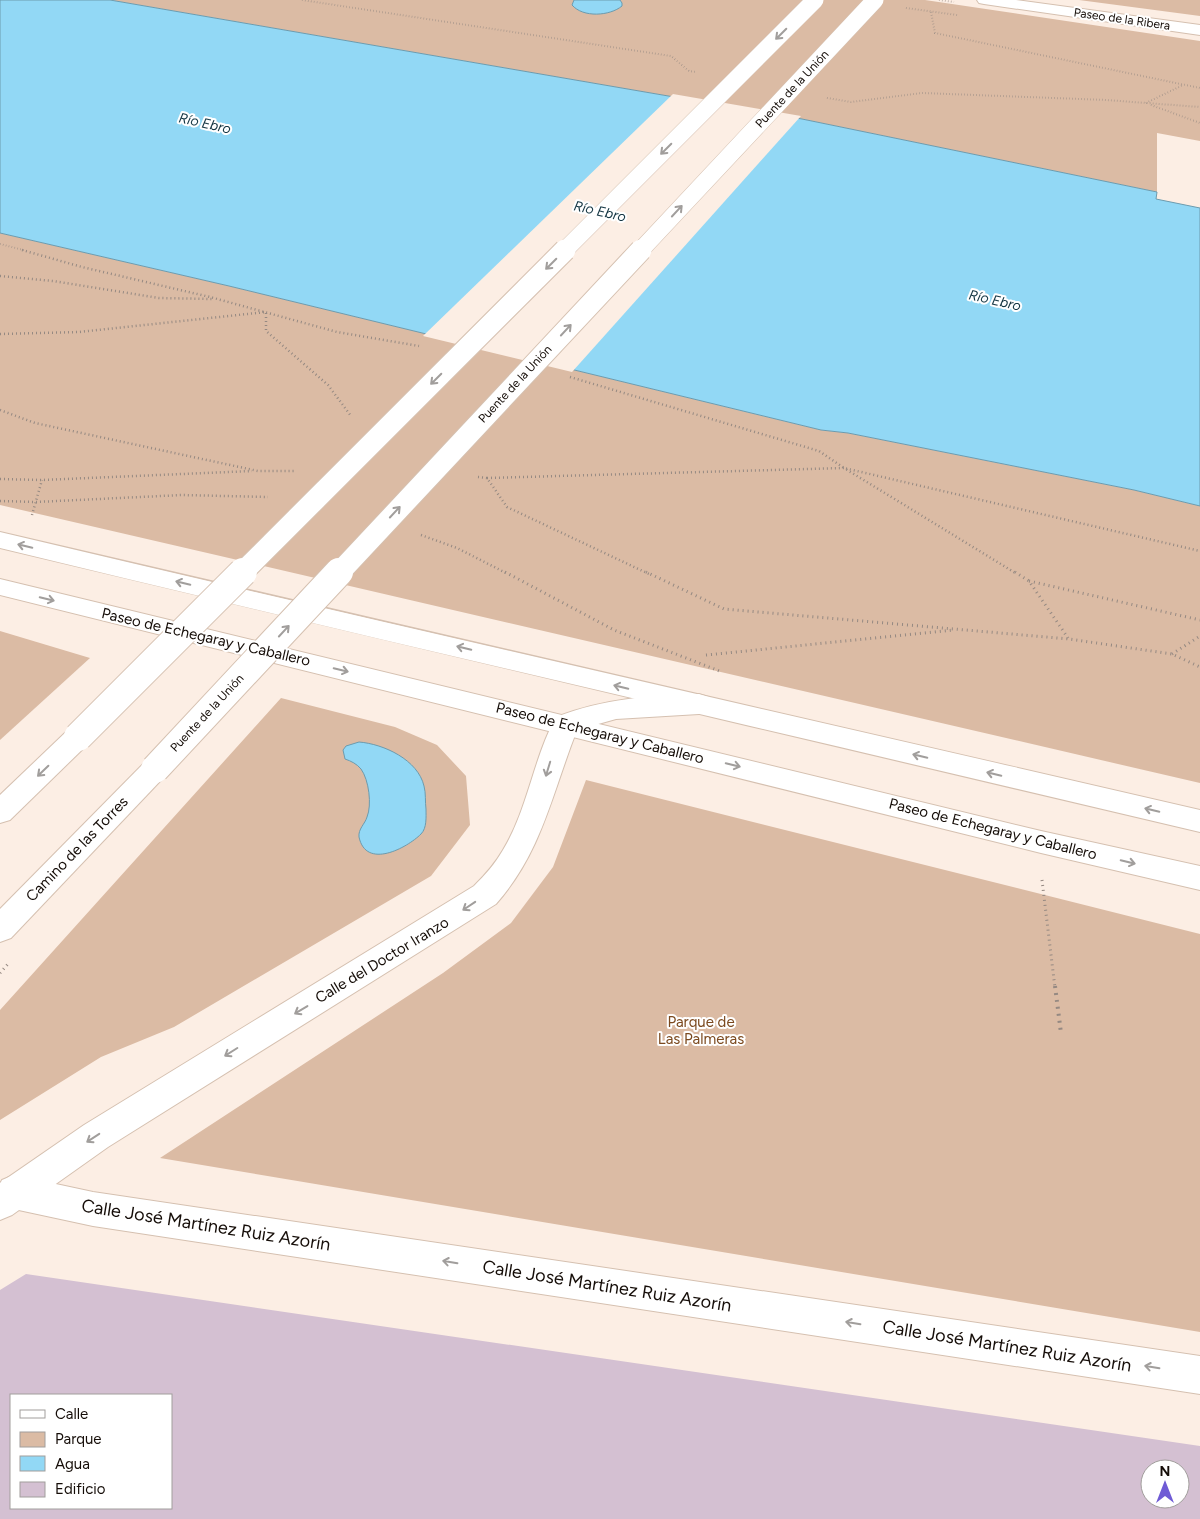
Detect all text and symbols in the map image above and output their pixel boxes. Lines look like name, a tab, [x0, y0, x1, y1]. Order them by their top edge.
street label: Paseo de la Ribera	[1073, 5, 1171, 33]
one-way arrow	[775, 28, 787, 40]
street label: Puente de la Unión	[753, 47, 832, 131]
water label: Río Ebro	[177, 109, 233, 138]
one-way arrow	[660, 143, 672, 156]
water label: Río Ebro	[572, 197, 628, 226]
one-way arrow	[671, 205, 683, 218]
one-way arrow	[545, 258, 557, 270]
water label: Río Ebro	[967, 286, 1023, 315]
one-way arrow	[560, 324, 572, 336]
street label: Puente de la Unión	[476, 342, 555, 426]
one-way arrow	[430, 373, 442, 385]
one-way arrow	[389, 506, 401, 519]
one-way arrow	[17, 541, 33, 550]
one-way arrow	[176, 578, 192, 587]
one-way arrow	[39, 595, 55, 604]
street label: Paseo de Echegaray y Caballero	[100, 604, 312, 670]
one-way arrow	[278, 625, 290, 637]
one-way arrow	[456, 642, 472, 652]
one-way arrow	[333, 666, 349, 675]
street label: Puente de la Unión	[168, 671, 247, 755]
one-way arrow	[614, 682, 630, 691]
street label: Paseo de Echegaray y Caballero	[494, 698, 706, 768]
one-way arrow	[913, 751, 929, 760]
one-way arrow	[542, 761, 552, 777]
one-way arrow	[724, 761, 740, 770]
one-way arrow	[37, 764, 49, 777]
one-way arrow	[987, 769, 1003, 778]
street label: Camino de las Torres	[22, 793, 132, 905]
street label: Paseo de Echegaray y Caballero	[887, 794, 1099, 864]
one-way arrow	[1145, 805, 1161, 814]
one-way arrow	[1120, 858, 1136, 867]
one-way arrow	[462, 901, 476, 911]
street label: Calle del Doctor Iranzo	[312, 913, 452, 1007]
one-way arrow	[294, 1005, 308, 1015]
park label: Parque de Las Palmeras	[658, 1013, 744, 1048]
one-way arrow	[225, 1047, 239, 1057]
one-way arrow	[87, 1133, 101, 1143]
street label: Calle José Martínez Ruiz Azorín	[80, 1194, 332, 1256]
street label: Calle José Martínez Ruiz Azorín	[481, 1255, 733, 1317]
one-way arrow	[442, 1257, 458, 1267]
street label: Calle José Martínez Ruiz Azorín	[881, 1315, 1133, 1377]
one-way arrow	[845, 1317, 861, 1327]
one-way arrow	[1144, 1362, 1160, 1372]
legend	[10, 1394, 172, 1509]
text: Calle	[55, 1405, 88, 1423]
text: Parque	[55, 1430, 102, 1448]
text: Agua	[55, 1455, 90, 1473]
north arrow	[1140, 1459, 1190, 1509]
text: N	[1160, 1463, 1170, 1480]
text: Edificio	[55, 1480, 106, 1498]

